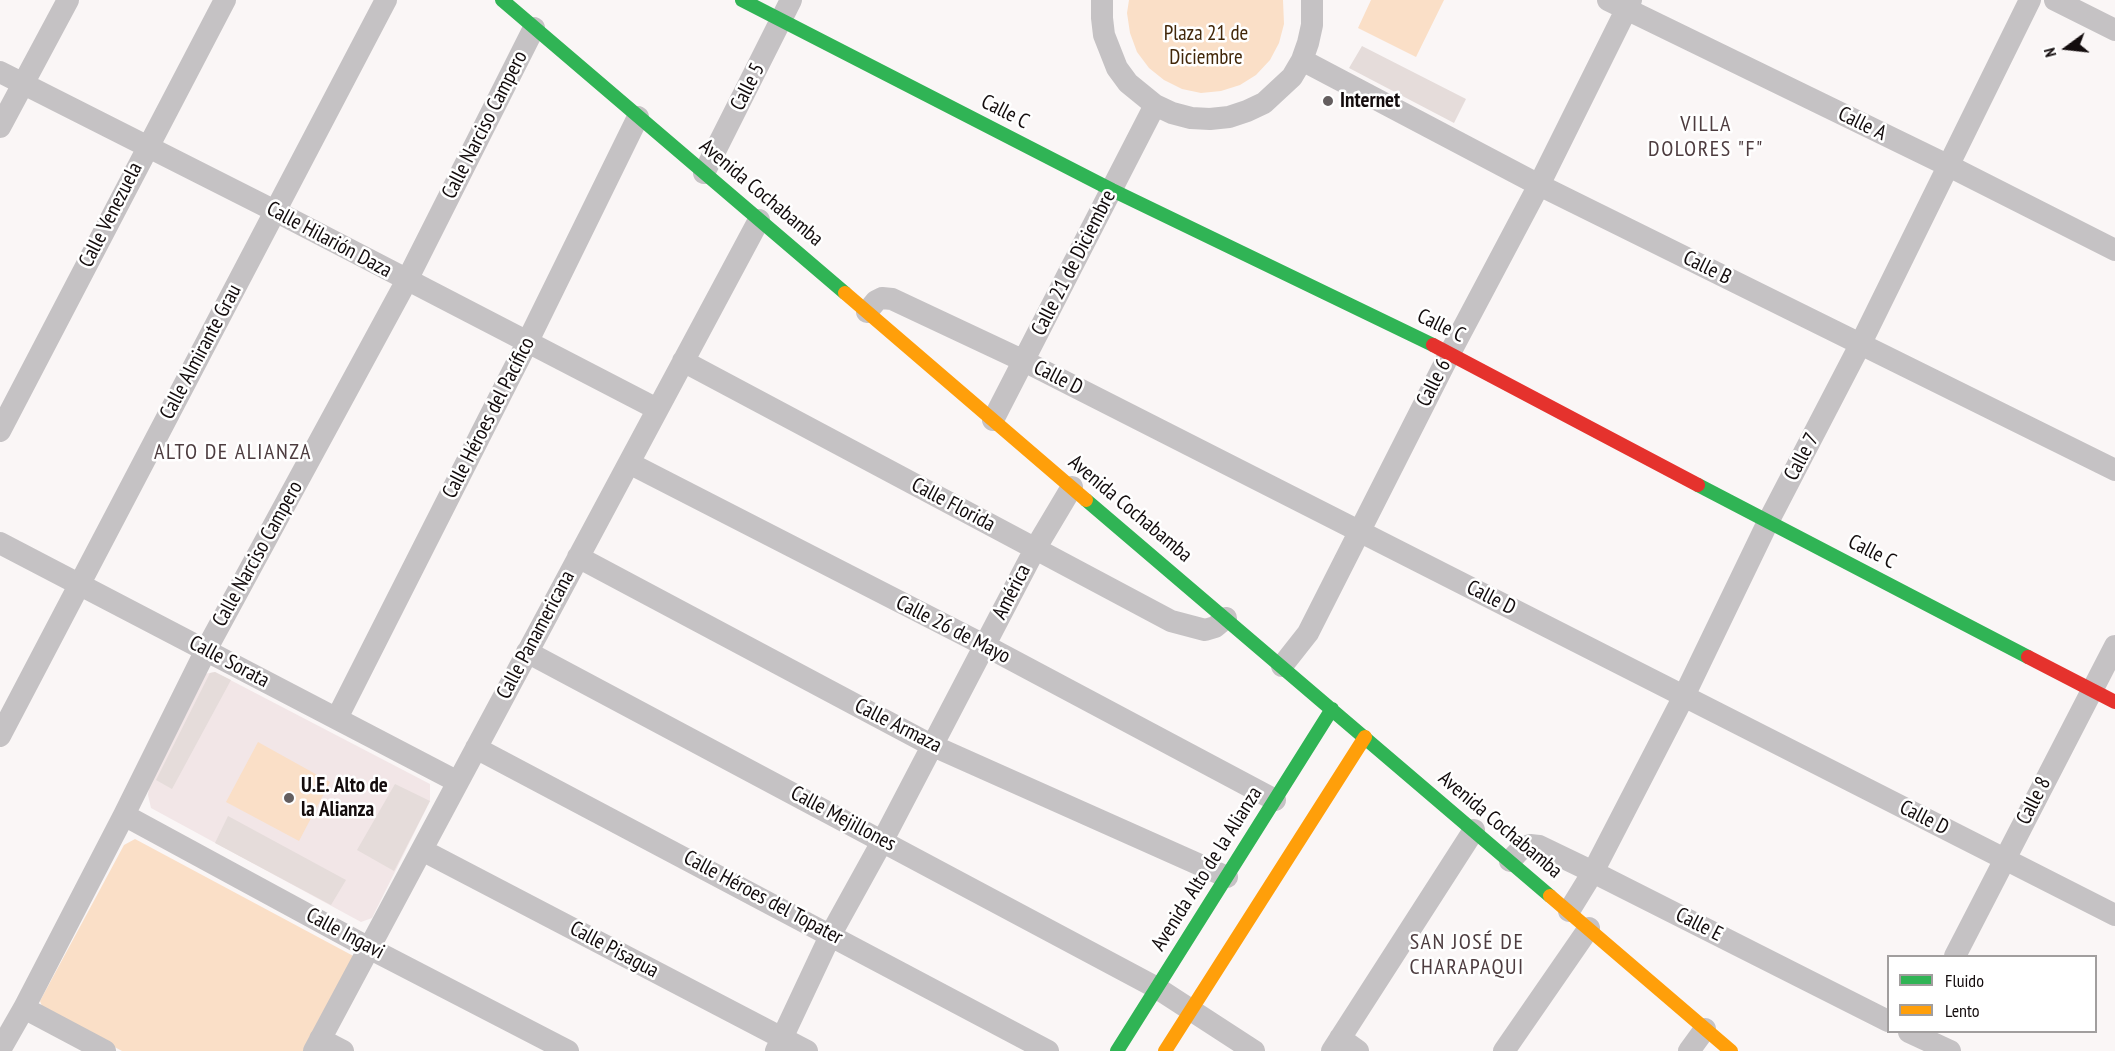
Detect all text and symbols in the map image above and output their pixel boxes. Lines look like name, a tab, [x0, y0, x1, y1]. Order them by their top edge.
north arrow	[2037, 18, 2097, 78]
park label: Plaza 21 de Diciembre	[1164, 21, 1248, 71]
text: N	[2039, 46, 2060, 59]
street label: Calle Narciso Campero	[437, 47, 533, 203]
street label: Calle 5	[725, 59, 771, 115]
place label: Internet	[1340, 88, 1400, 114]
street label: Calle C	[977, 89, 1033, 135]
marker: Internet	[1321, 94, 1335, 108]
street label: Calle A	[1834, 102, 1890, 146]
district label: VILLA DOLORES "F"	[1648, 112, 1764, 164]
street label: Avenida Cochabamba	[694, 134, 828, 252]
street label: Calle Venezuela	[74, 158, 148, 272]
street label: Calle 21 de Diciembre	[1027, 186, 1121, 340]
street label: Calle Hilarión Daza	[262, 196, 396, 284]
street label: Calle B	[1679, 246, 1735, 290]
street label: Calle Almirante Grau	[155, 280, 247, 424]
street label: Calle C	[1413, 304, 1469, 348]
street label: Calle Héroes del Pacífico	[437, 333, 541, 503]
street label: Calle D	[1029, 355, 1087, 401]
street label: Calle 6	[1411, 355, 1457, 411]
street label: Calle 7	[1779, 429, 1825, 485]
district label: ALTO DE ALIANZA	[154, 440, 312, 466]
street label: Avenida Cochabamba	[1063, 450, 1197, 568]
street label: Calle Florida	[907, 472, 999, 538]
street label: Calle Narciso Campero	[208, 477, 308, 631]
street label: Calle C	[1844, 529, 1900, 575]
street label: América	[988, 560, 1036, 624]
street label: Calle Panamericana	[492, 567, 580, 703]
street label: Calle D	[1462, 575, 1520, 621]
street label: Calle 26 de Mayo	[892, 590, 1014, 670]
street label: Calle Sorata	[185, 630, 273, 694]
street label: Calle Armaza	[850, 693, 946, 759]
street label: Avenida Cochabamba	[1433, 766, 1567, 884]
place label: U.E. Alto de la Alianza	[301, 773, 388, 823]
street label: Calle 8	[2011, 773, 2057, 829]
street label: Calle Mejillones	[786, 781, 900, 857]
street label: Avenida Alto de la Alianza	[1146, 782, 1268, 956]
marker: U.E. Alto de la Alianza	[282, 791, 296, 805]
street label: Calle D	[1895, 795, 1953, 841]
street label: Calle Héroes del Topater	[679, 845, 847, 951]
street label: Calle E	[1671, 902, 1727, 948]
street label: Calle Ingavi	[302, 903, 388, 965]
street label: Calle Pisagua	[565, 916, 663, 984]
district label: SAN JOSÉ DE CHARAPAQUI	[1409, 930, 1525, 981]
legend	[1887, 955, 2097, 1033]
text: Fluido	[1945, 969, 1984, 992]
text: Lento	[1945, 999, 1980, 1022]

